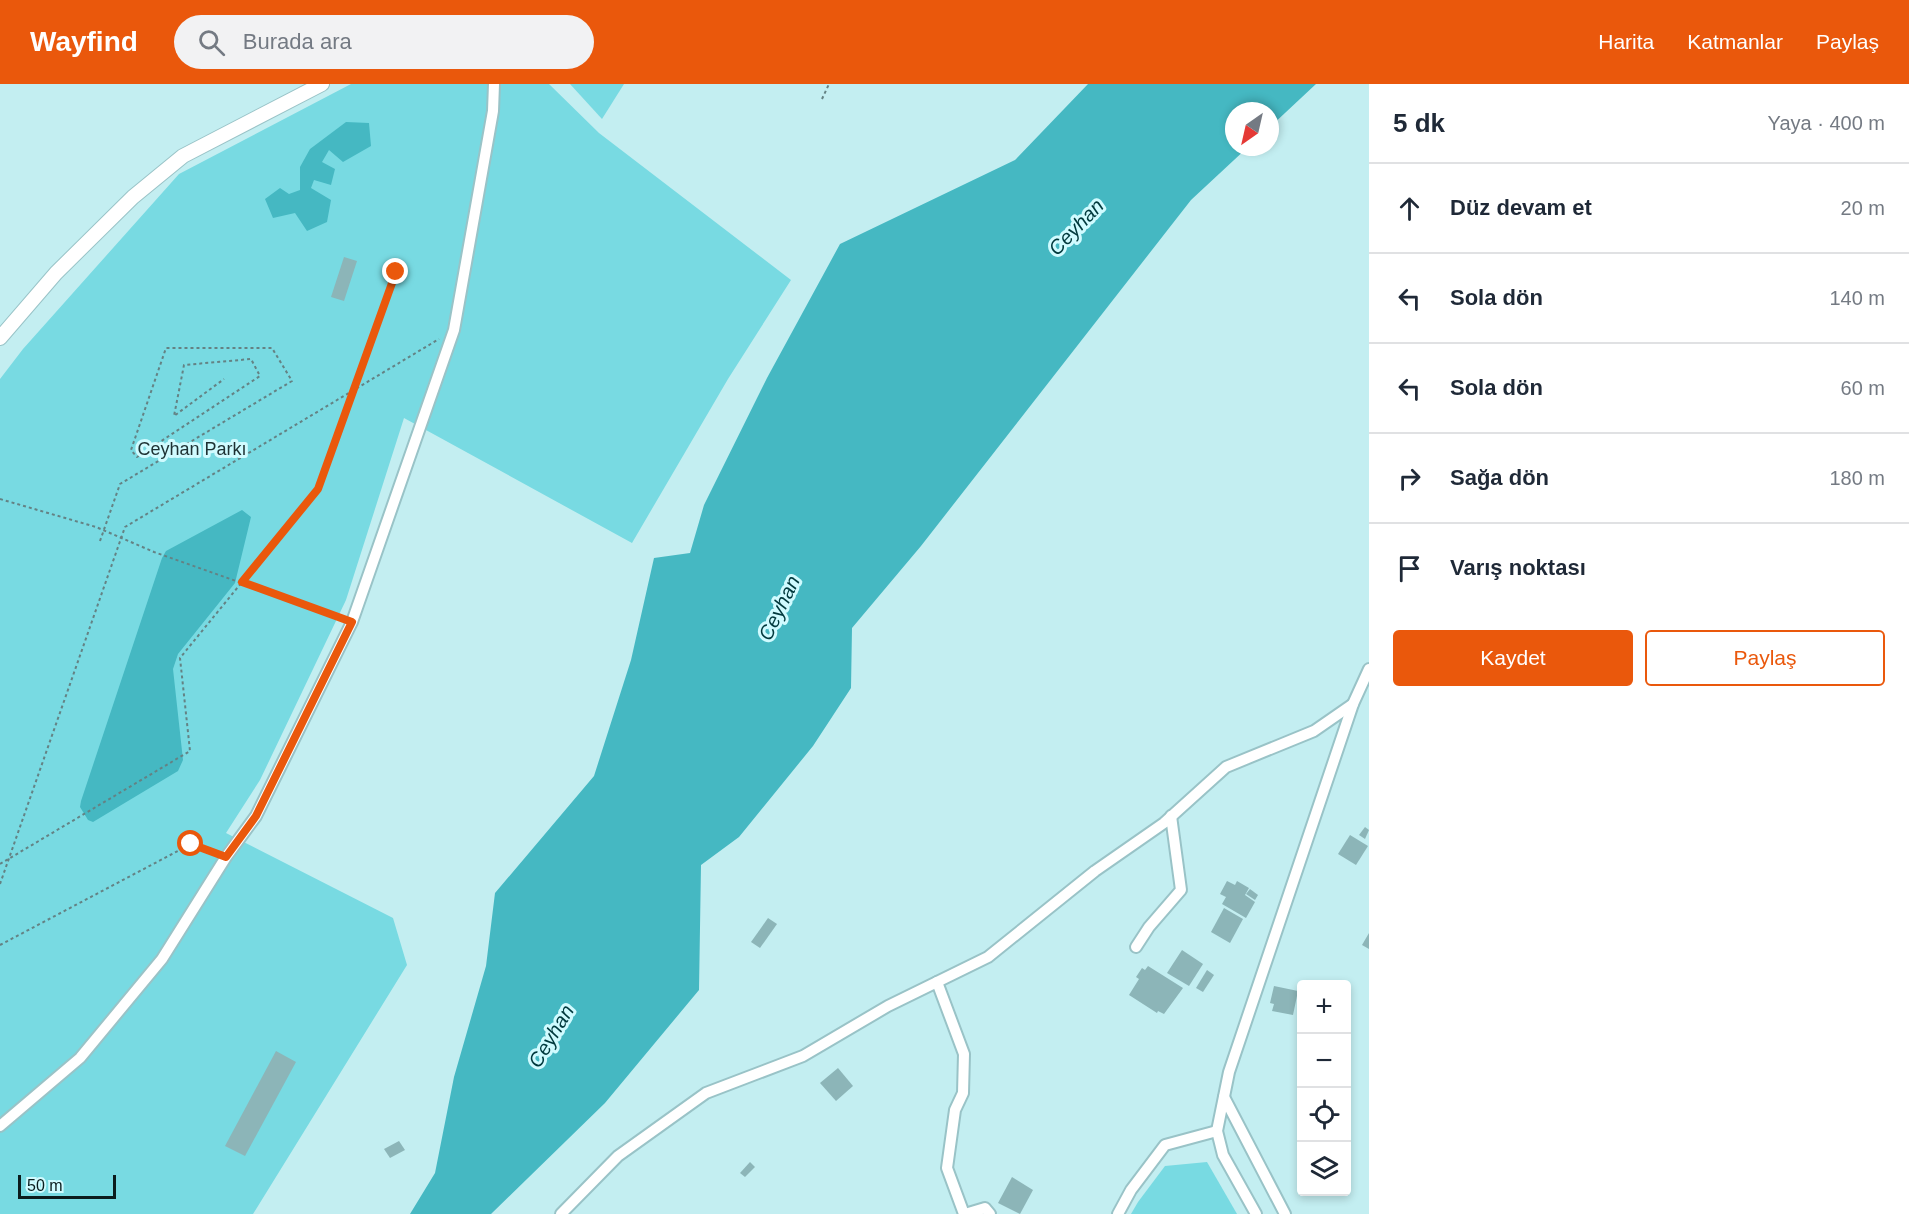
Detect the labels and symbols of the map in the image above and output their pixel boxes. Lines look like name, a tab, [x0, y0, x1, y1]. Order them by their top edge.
north arrow	[1225, 102, 1279, 156]
water label: Ceyhan	[1044, 195, 1108, 259]
route end	[382, 258, 408, 284]
park label: Ceyhan Parkı	[137, 439, 247, 459]
water label: Ceyhan	[754, 572, 804, 644]
route start	[177, 830, 203, 856]
water label: Ceyhan	[524, 1001, 578, 1071]
scale bar	[18, 1172, 116, 1200]

